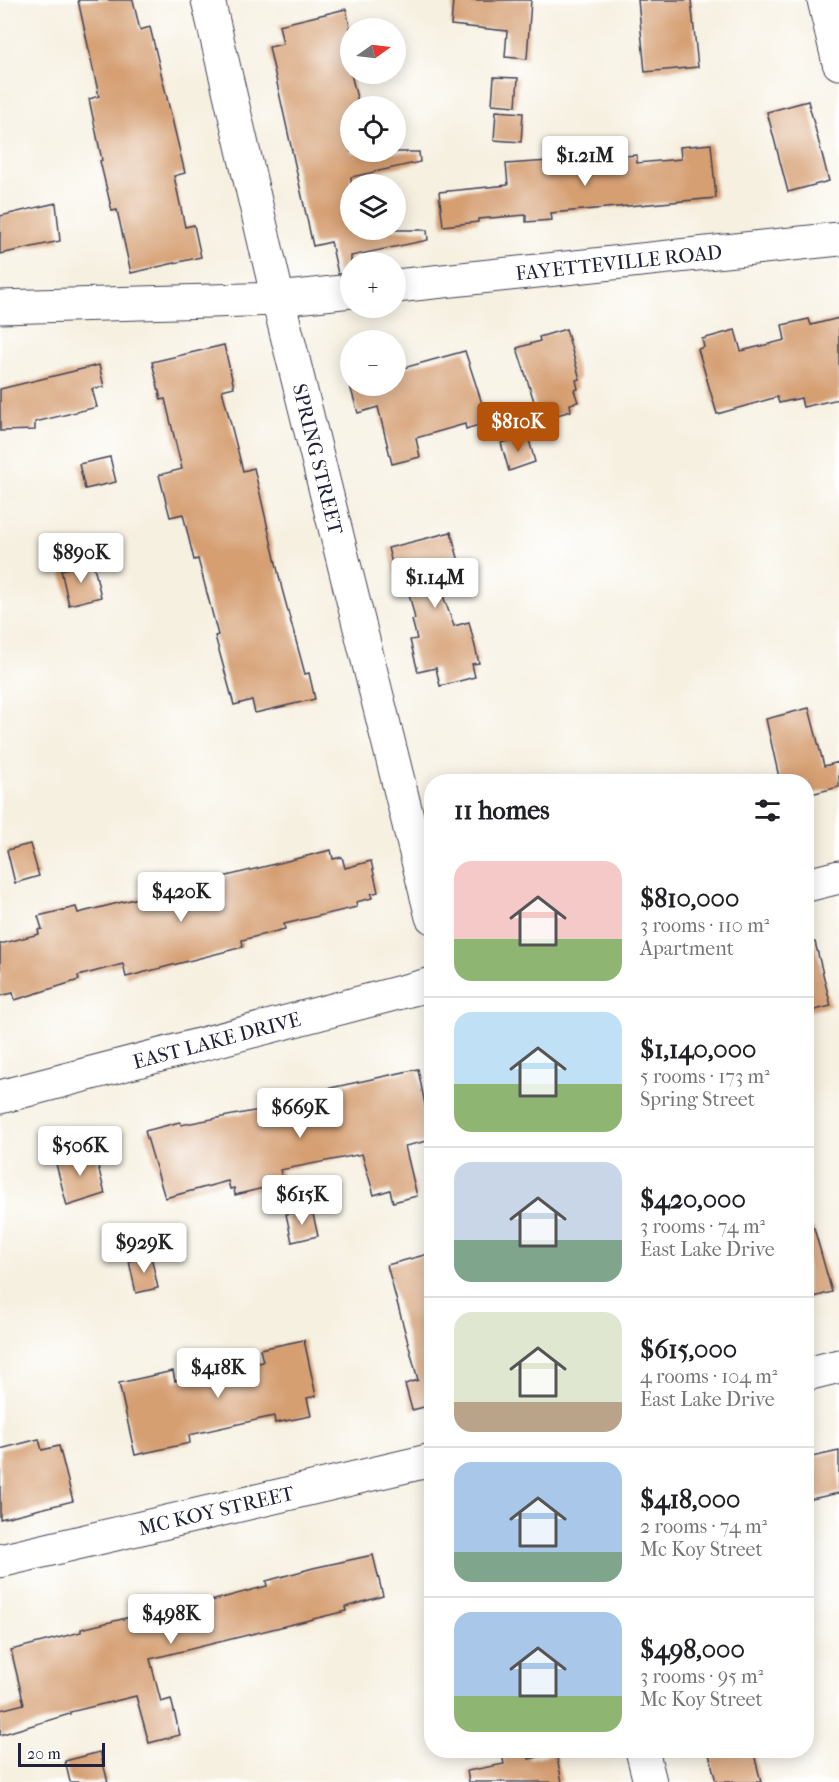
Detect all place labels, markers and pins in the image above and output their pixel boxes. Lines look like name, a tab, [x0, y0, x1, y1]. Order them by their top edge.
pin: $1.21M	[536, 136, 634, 187]
pin: $810K	[476, 402, 560, 453]
pin: $890K	[39, 533, 123, 584]
pin: $1.14M	[386, 558, 484, 609]
pin: $420K	[139, 872, 223, 923]
pin: $669K	[258, 1088, 342, 1139]
pin: $506K	[38, 1126, 122, 1177]
pin: $615K	[260, 1175, 344, 1226]
pin: $929K	[102, 1223, 186, 1274]
pin: $418K	[176, 1348, 260, 1399]
pin: $498K	[129, 1594, 213, 1645]

